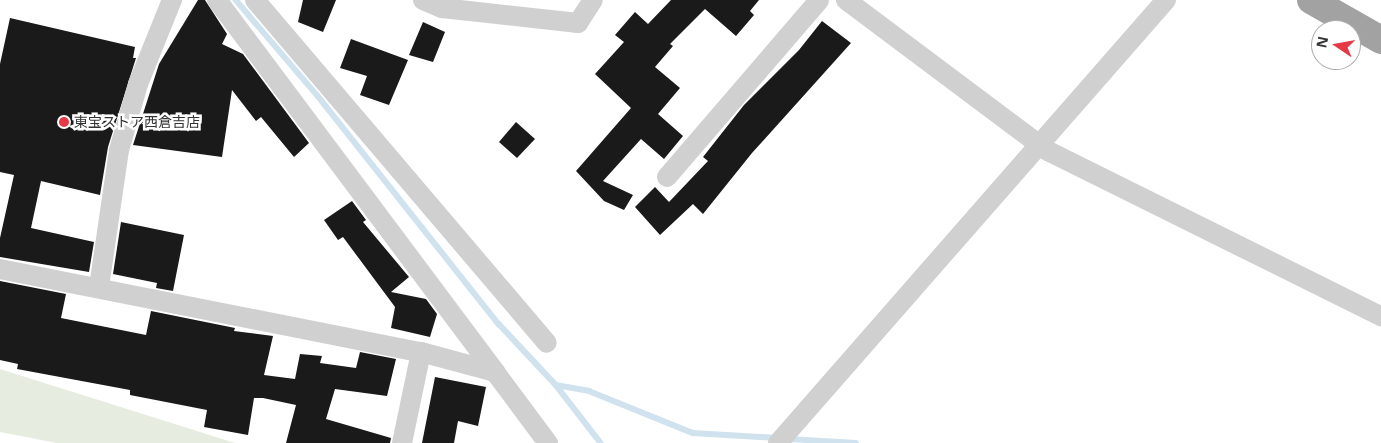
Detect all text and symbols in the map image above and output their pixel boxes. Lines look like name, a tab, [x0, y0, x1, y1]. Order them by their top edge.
north arrow	[1311, 20, 1361, 70]
text: N	[1311, 34, 1332, 50]
place label: 東宝ストア西倉吉店	[74, 114, 200, 130]
marker: 東宝ストア西倉吉店	[58, 116, 70, 128]

